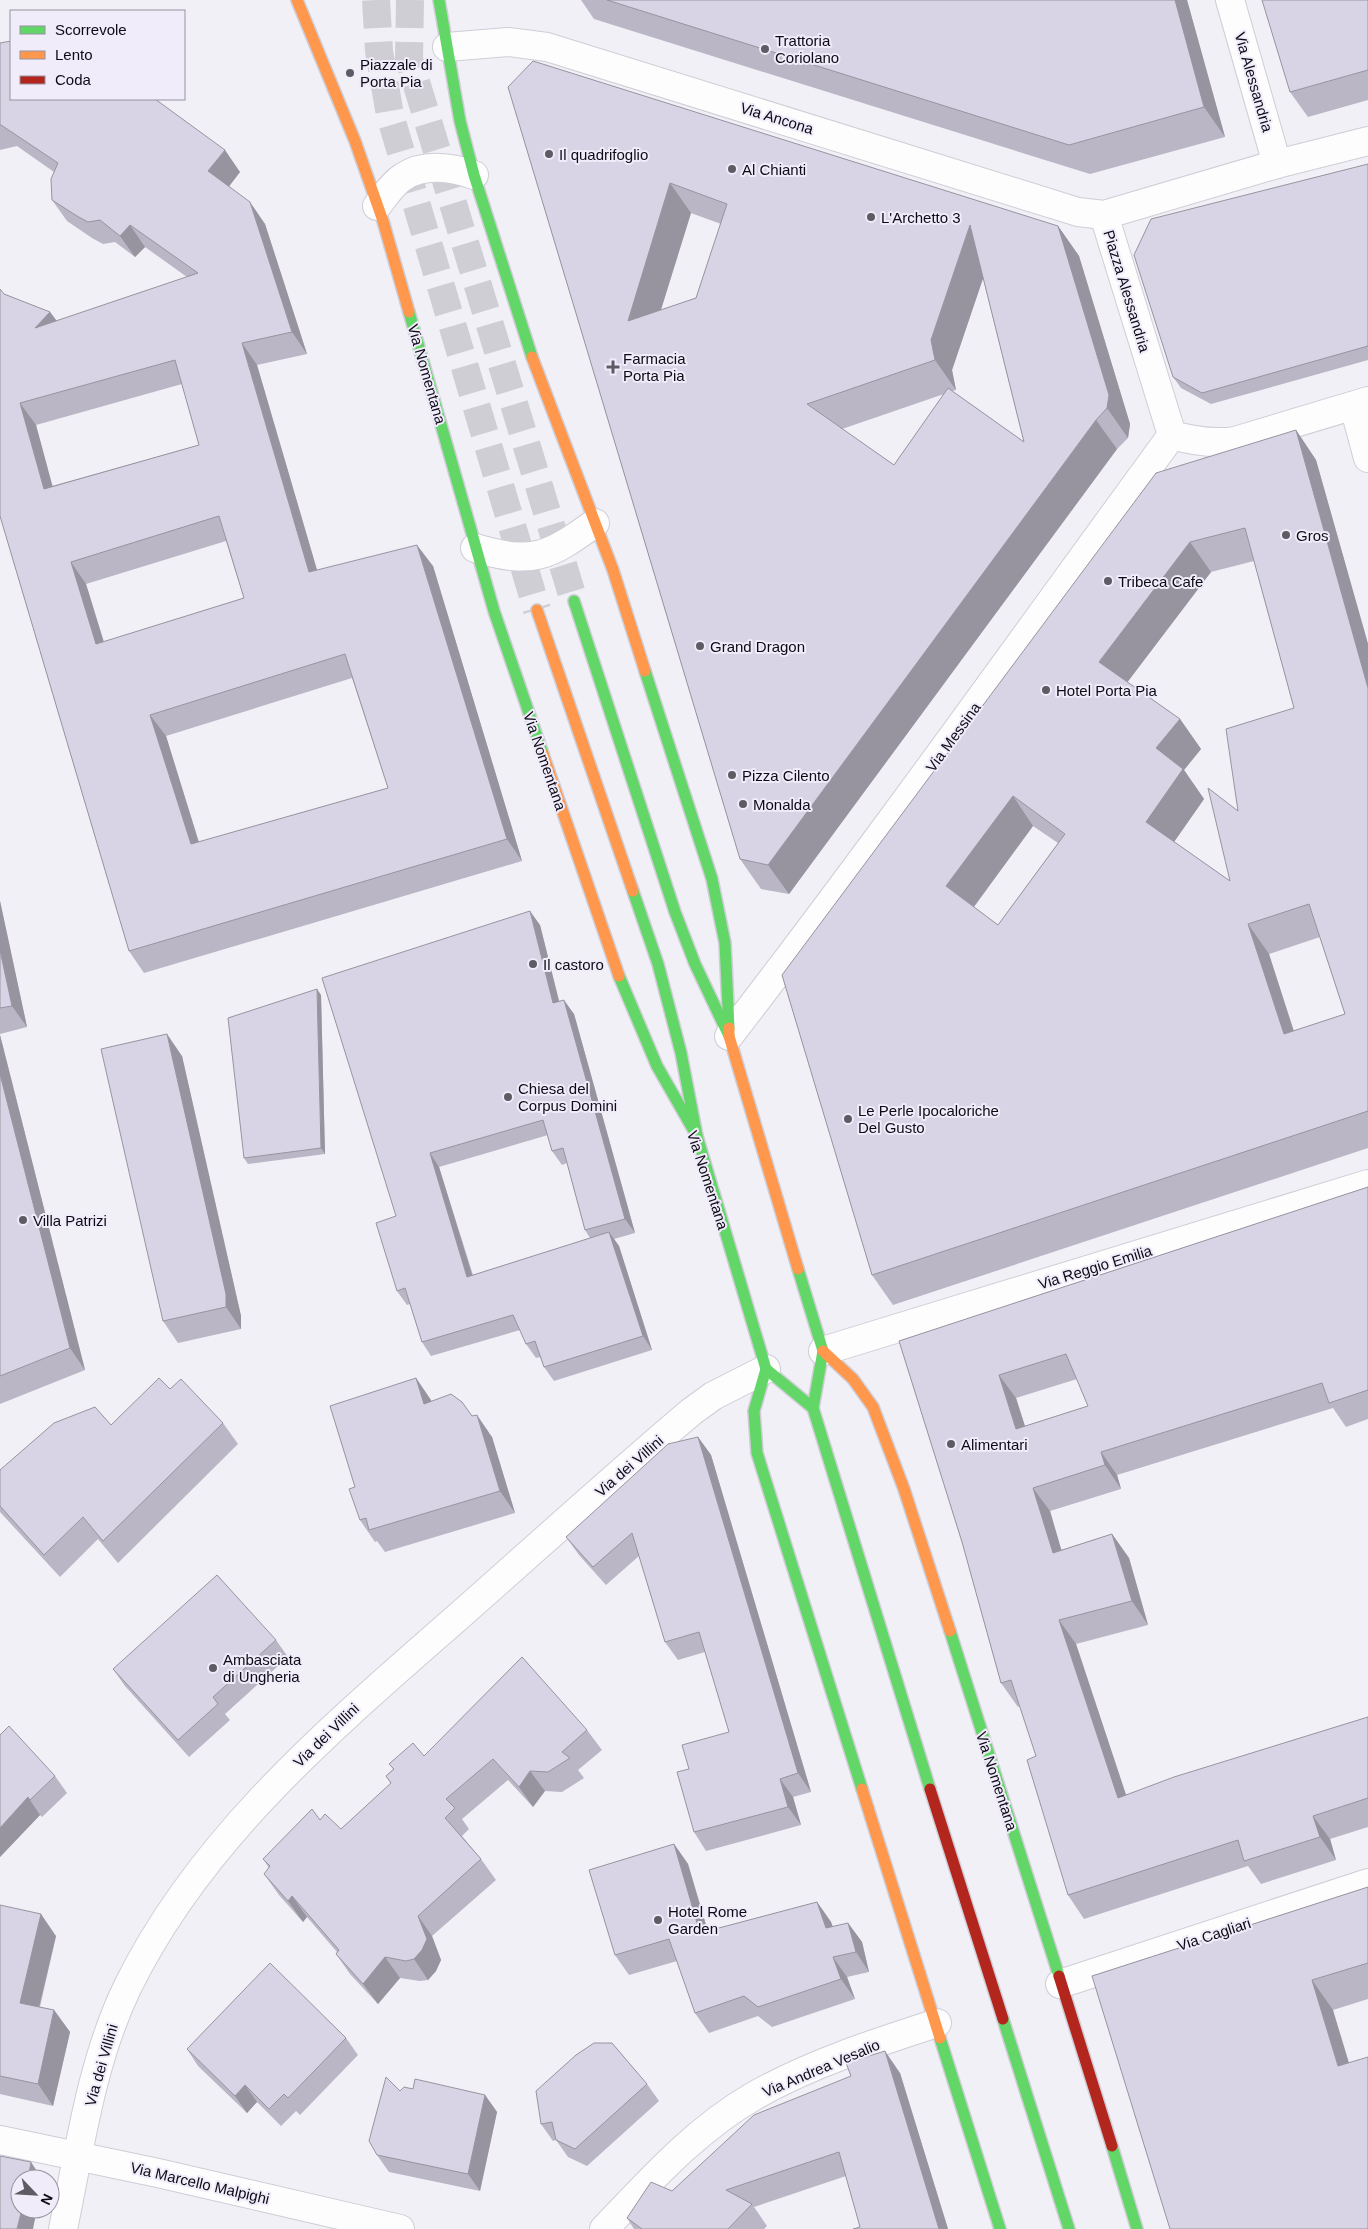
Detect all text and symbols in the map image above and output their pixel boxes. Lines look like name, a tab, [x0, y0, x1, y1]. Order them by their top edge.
legend	[10, 10, 185, 100]
text: Scorrevole	[55, 21, 127, 38]
street label: Via Alessandria	[1232, 30, 1277, 135]
place label: Trattoria Coriolano	[775, 32, 839, 66]
marker: Trattoria Coriolano	[759, 43, 771, 55]
text: Lento	[55, 46, 93, 63]
place label: Piazzale di Porta Pia	[360, 56, 433, 90]
marker: Piazzale di Porta Pia	[344, 67, 356, 79]
text: Coda	[55, 71, 92, 88]
street label: Via Ancona	[738, 99, 816, 137]
place label: Il quadrifoglio	[559, 146, 648, 163]
marker: Il quadrifoglio	[543, 148, 555, 160]
place label: Al Chianti	[742, 161, 806, 178]
marker: Al Chianti	[726, 163, 738, 175]
place label: L'Archetto 3	[881, 209, 961, 226]
marker: L'Archetto 3	[865, 211, 877, 223]
street label: Piazza Alessandria	[1100, 228, 1154, 355]
street label: Via Nomentana	[405, 322, 450, 427]
place label: Farmacia Porta Pia	[623, 350, 686, 384]
marker: Farmacia Porta Pia	[607, 361, 619, 373]
place label: Gros	[1296, 527, 1329, 544]
marker: Gros	[1280, 529, 1292, 541]
place label: Tribeca Cafe	[1118, 573, 1203, 590]
marker: Tribeca Cafe	[1102, 575, 1114, 587]
place label: Grand Dragon	[710, 638, 805, 655]
marker: Grand Dragon	[694, 640, 706, 652]
place label: Hotel Porta Pia	[1056, 682, 1158, 699]
marker: Hotel Porta Pia	[1040, 684, 1052, 696]
street label: Via Messina	[922, 699, 984, 775]
street label: Via Nomentana	[520, 709, 570, 813]
place label: Pizza Cilento	[742, 767, 830, 784]
marker: Pizza Cilento	[726, 769, 738, 781]
place label: Monalda	[753, 796, 811, 813]
marker: Monalda	[737, 798, 749, 810]
place label: Il castoro	[543, 956, 604, 973]
marker: Il castoro	[527, 958, 539, 970]
place label: Chiesa del Corpus Domini	[518, 1080, 617, 1114]
marker: Chiesa del Corpus Domini	[502, 1091, 514, 1103]
place label: Le Perle Ipocaloriche Del Gusto	[858, 1102, 999, 1136]
marker: Le Perle Ipocaloriche Del Gusto	[842, 1113, 854, 1125]
street label: Via Nomentana	[684, 1128, 732, 1232]
place label: Villa Patrizi	[33, 1212, 107, 1229]
marker: Villa Patrizi	[17, 1214, 29, 1226]
street label: Via Reggio Emilia	[1036, 1241, 1155, 1292]
street label: Via dei Villini	[592, 1432, 666, 1500]
place label: Alimentari	[961, 1436, 1028, 1453]
marker: Alimentari	[945, 1438, 957, 1450]
place label: Ambasciata di Ungheria	[223, 1651, 302, 1685]
marker: Ambasciata di Ungheria	[207, 1662, 219, 1674]
street label: Via dei Villini	[290, 1700, 362, 1770]
street label: Via Nomentana	[973, 1729, 1021, 1833]
place label: Hotel Rome Garden	[668, 1903, 747, 1937]
marker: Hotel Rome Garden	[652, 1914, 664, 1926]
street label: Via Cagliari	[1175, 1914, 1253, 1954]
street label: Via dei Villini	[81, 2022, 121, 2108]
street label: Via Andrea Vesalio	[760, 2036, 882, 2100]
street label: Via Marcello Malpighi	[129, 2159, 271, 2207]
north arrow	[10, 2169, 60, 2219]
text: N	[37, 2192, 56, 2207]

